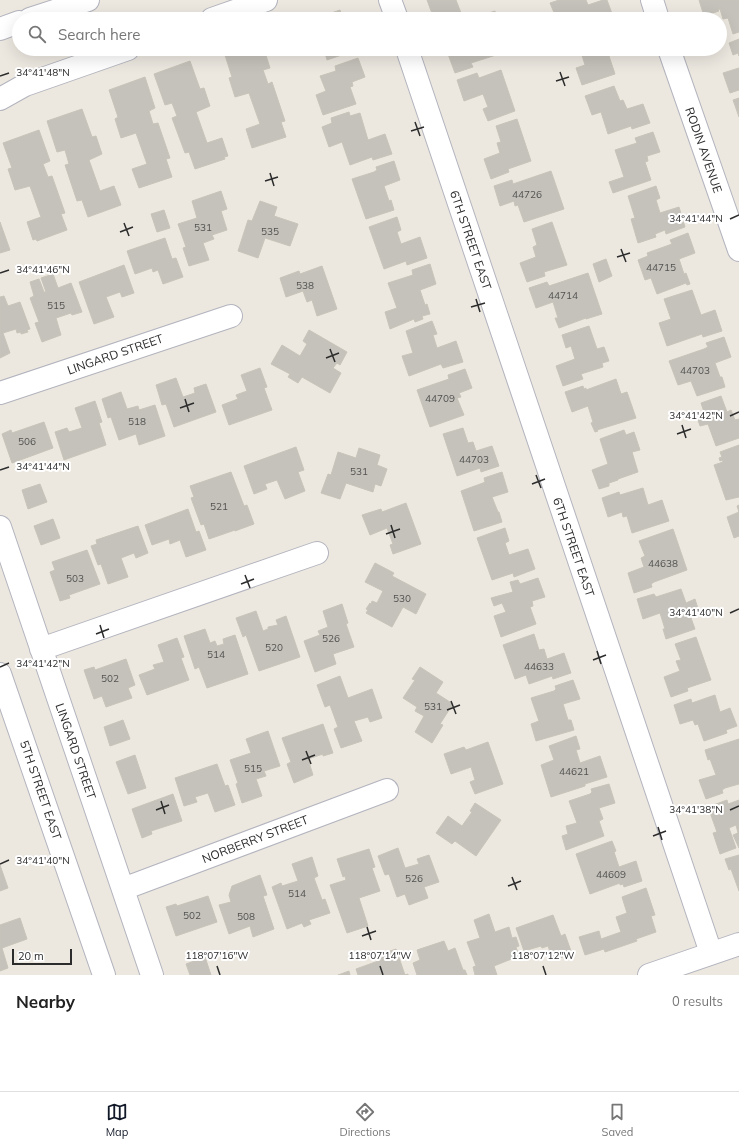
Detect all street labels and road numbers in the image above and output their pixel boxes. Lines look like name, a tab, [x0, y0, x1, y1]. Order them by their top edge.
street label: RODIN AVENUE	[682, 105, 726, 195]
street label: 6TH STREET EAST	[447, 188, 495, 292]
street label: LINGARD STREET	[65, 330, 166, 377]
street label: 6TH STREET EAST	[550, 495, 598, 599]
street label: LINGARD STREET	[53, 701, 100, 802]
street label: 5TH STREET EAST	[17, 738, 65, 842]
street label: NORBERRY STREET	[200, 812, 311, 866]

